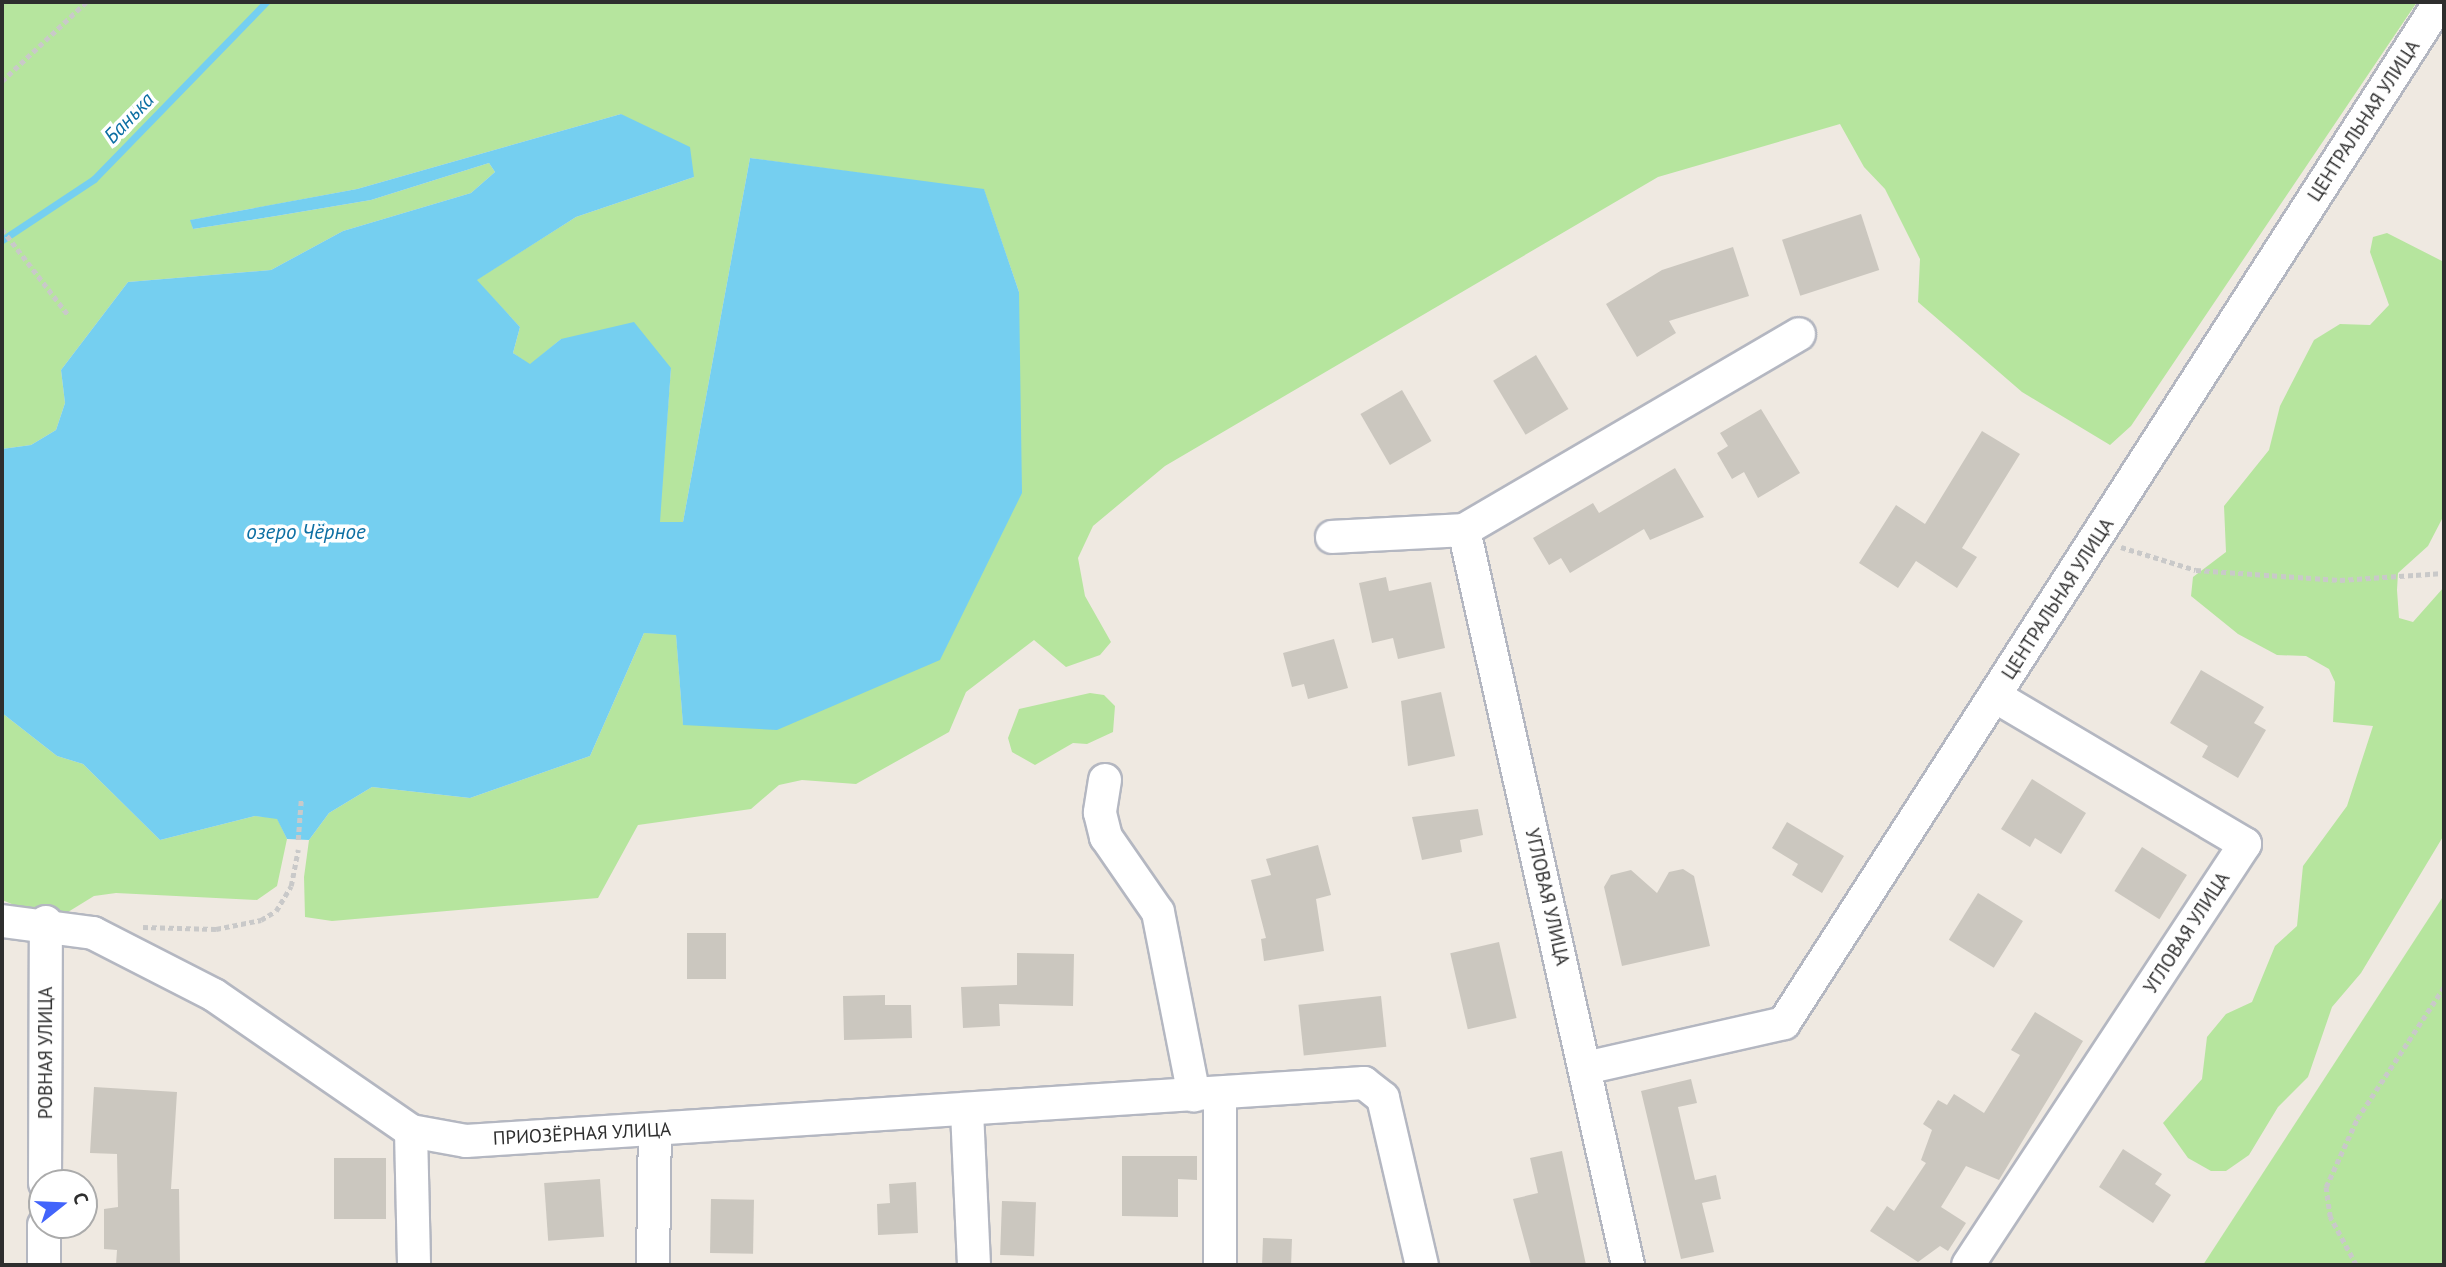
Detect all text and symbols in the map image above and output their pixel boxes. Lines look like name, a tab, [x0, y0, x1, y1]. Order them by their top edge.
street label: ЦЕНТРАЛЬНАЯ УЛИЦА	[2303, 36, 2425, 206]
water label: Банька	[99, 87, 159, 149]
street label: ЦЕНТРАЛЬНАЯ УЛИЦА	[1997, 514, 2119, 684]
water label: озеро Чёрное	[246, 519, 366, 545]
street label: УГЛОВАЯ УЛИЦА	[1520, 826, 1574, 968]
street label: УГЛОВАЯ УЛИЦА	[2139, 868, 2235, 998]
street label: РОВНАЯ УЛИЦА	[35, 986, 57, 1120]
street label: ПРИОЗЁРНАЯ УЛИЦА	[492, 1118, 672, 1150]
north arrow	[28, 1169, 98, 1239]
text: С	[68, 1189, 94, 1207]

